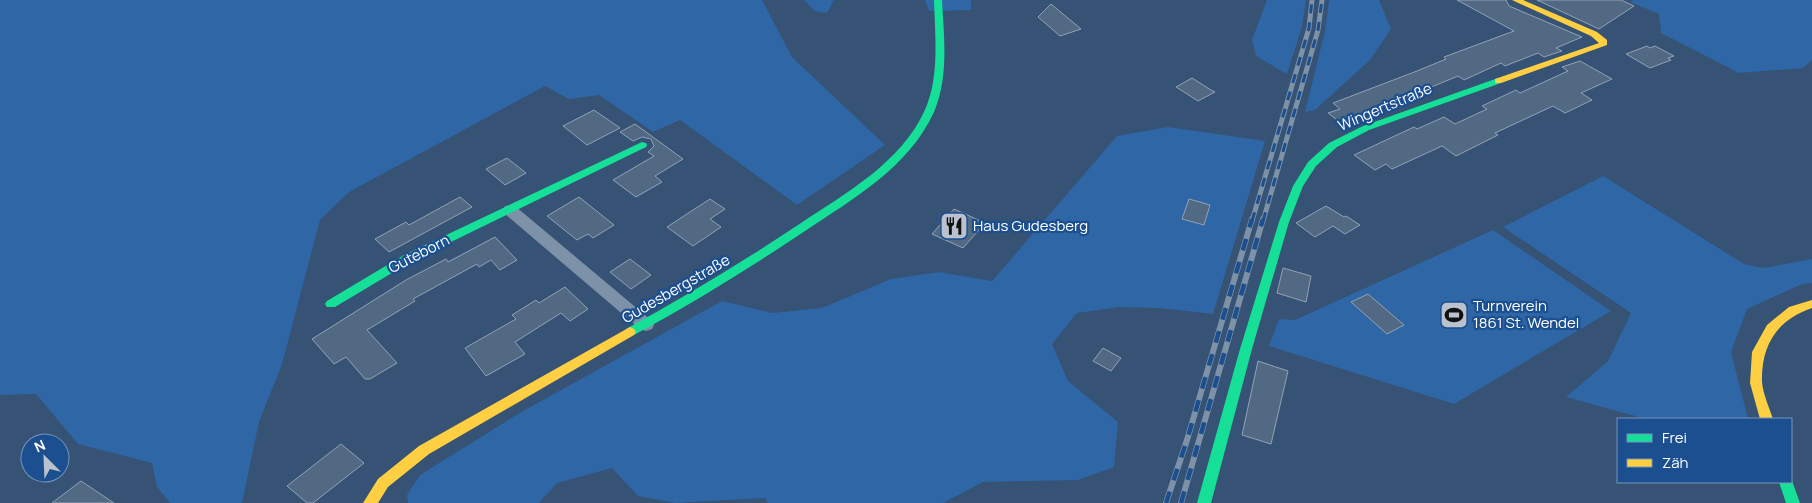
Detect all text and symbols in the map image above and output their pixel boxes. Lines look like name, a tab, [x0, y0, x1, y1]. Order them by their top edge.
street label: Wingertstraße	[1335, 77, 1435, 136]
restaurant icon: Haus Gudesberg	[939, 211, 969, 241]
place label: Haus Gudesberg	[973, 215, 1088, 236]
street label: Guteborn	[385, 229, 453, 278]
street label: Gudesbergstraße	[618, 249, 734, 328]
place label: Turnverein 1861 St. Wendel	[1473, 295, 1579, 333]
sports icon: Turnverein 1861 St. Wendel	[1439, 300, 1469, 330]
legend	[1617, 418, 1792, 483]
text: Frei	[1662, 427, 1687, 448]
north arrow	[20, 433, 70, 483]
text: N	[31, 435, 48, 456]
text: Zäh	[1662, 452, 1689, 473]

